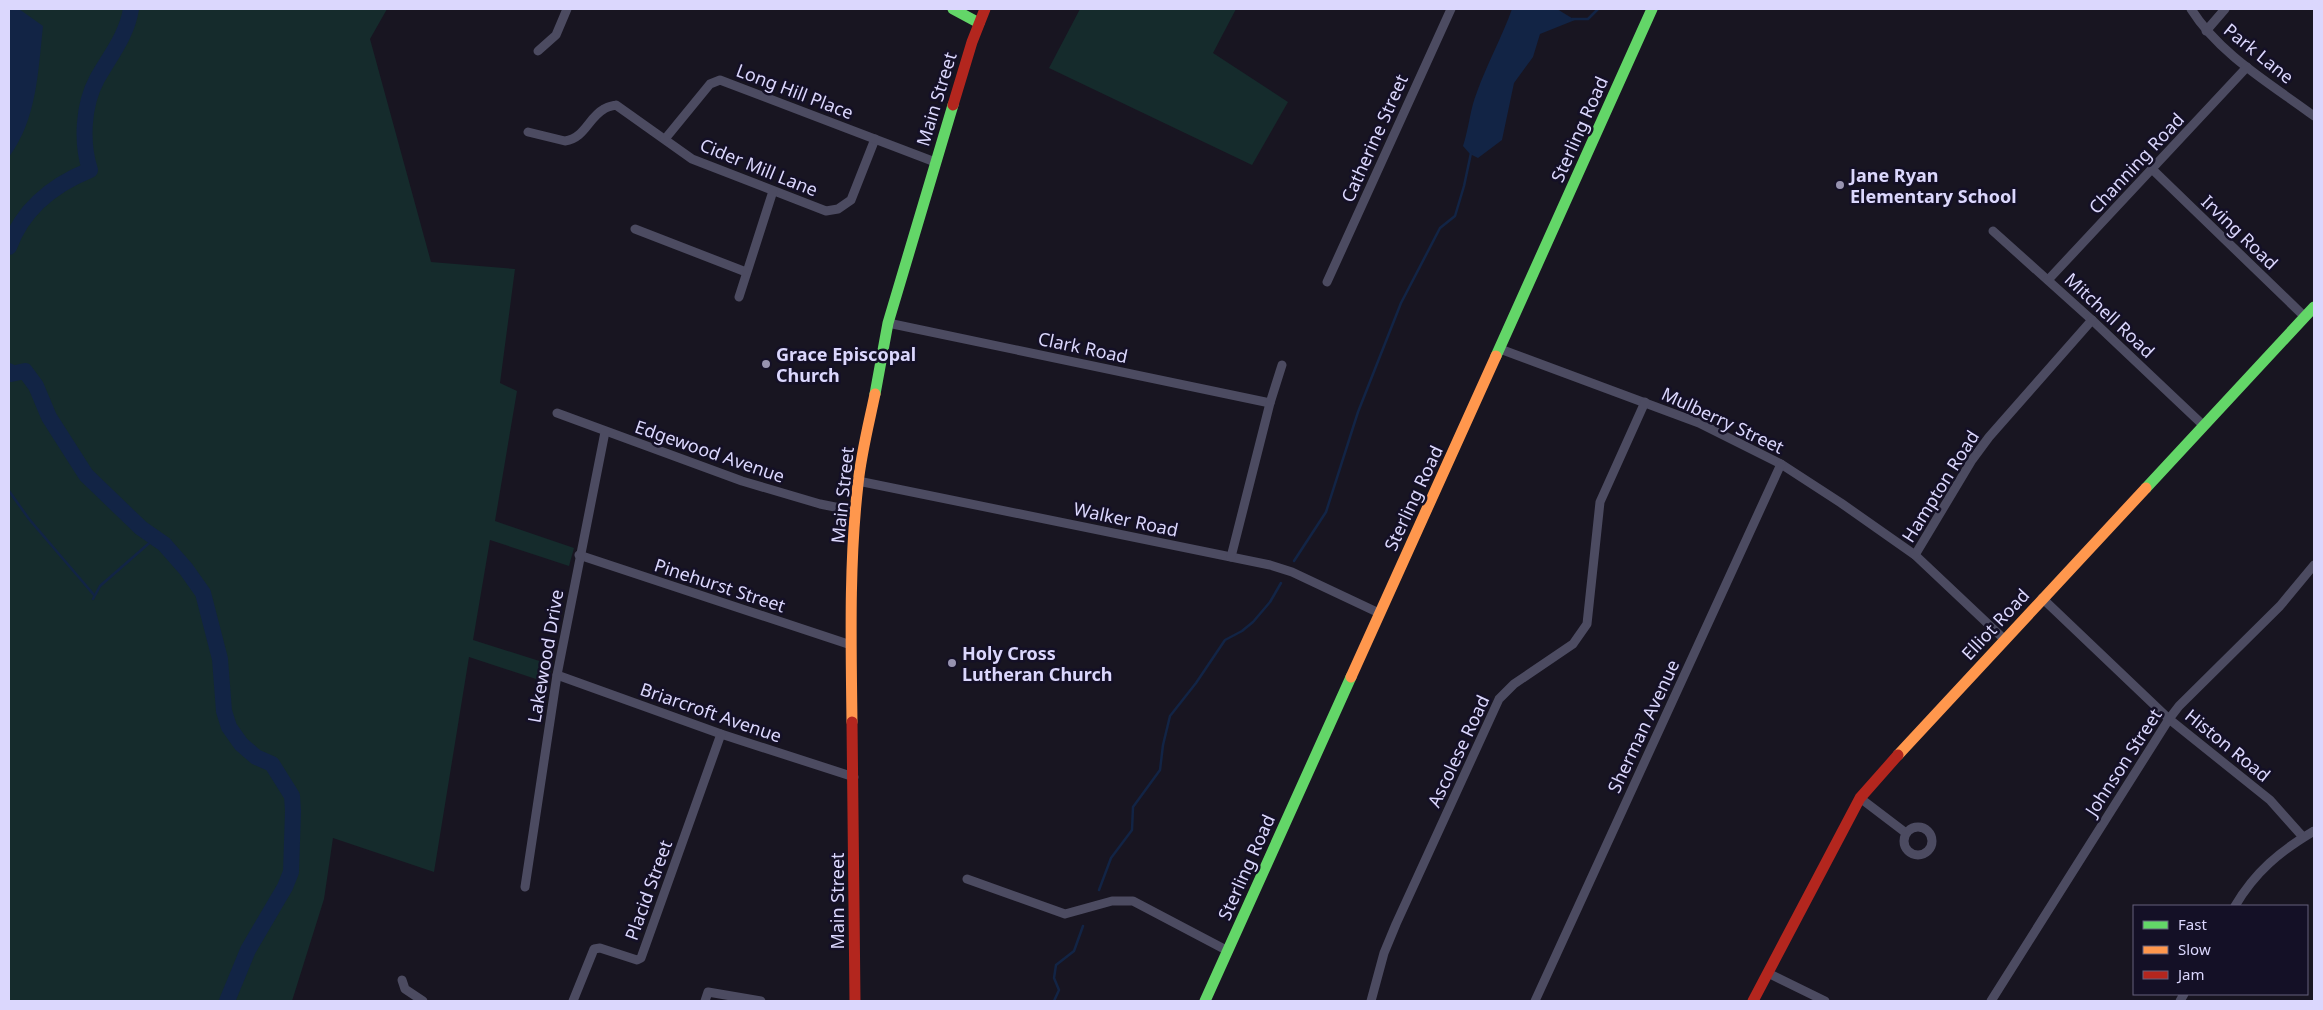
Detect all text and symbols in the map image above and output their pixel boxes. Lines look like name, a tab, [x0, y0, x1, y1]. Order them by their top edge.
street label: Park Lane	[2219, 17, 2299, 89]
street label: Main Street	[910, 49, 962, 149]
street label: Long Hill Place	[733, 58, 857, 124]
street label: Catherine Street	[1335, 70, 1413, 206]
street label: Sterling Road	[1545, 72, 1613, 186]
street label: Channing Road	[2083, 107, 2189, 219]
street label: Cider Mill Lane	[697, 132, 821, 202]
place label: Jane Ryan Elementary School	[1848, 163, 2017, 208]
marker: Jane Ryan Elementary School	[1834, 179, 1846, 191]
street label: Irving Road	[2197, 190, 2283, 274]
street label: Mitchell Road	[2060, 267, 2160, 363]
street label: Clark Road	[1036, 326, 1130, 368]
place label: Grace Episcopal Church	[776, 342, 916, 387]
marker: Grace Episcopal Church	[760, 358, 772, 370]
street label: Mulberry Street	[1658, 381, 1788, 459]
street label: Edgewood Avenue	[632, 414, 788, 488]
street label: Hampton Road	[1896, 425, 1984, 547]
street label: Sterling Road	[1378, 442, 1448, 554]
street label: Main Street	[825, 445, 859, 545]
street label: Walker Road	[1072, 496, 1180, 542]
street label: Pinehurst Street	[651, 552, 789, 618]
street label: Elliot Road	[1956, 583, 2034, 665]
street label: Lakewood Drive	[521, 587, 569, 725]
place label: Holy Cross Lutheran Church	[962, 641, 1113, 686]
street label: Sherman Avenue	[1602, 655, 1684, 797]
marker: Holy Cross Lutheran Church	[946, 657, 958, 669]
street label: Briarcroft Avenue	[637, 677, 785, 747]
street label: Ascolese Road	[1422, 691, 1494, 811]
street label: Johnson Street	[2078, 703, 2167, 822]
street label: Histon Road	[2180, 703, 2276, 787]
street label: Sterling Road	[1212, 810, 1280, 924]
street label: Placid Street	[619, 836, 677, 943]
street label: Main Street	[825, 852, 849, 950]
legend	[2133, 905, 2308, 995]
text: Fast	[2178, 914, 2207, 934]
text: Slow	[2178, 939, 2211, 959]
text: Jam	[2176, 964, 2205, 984]

